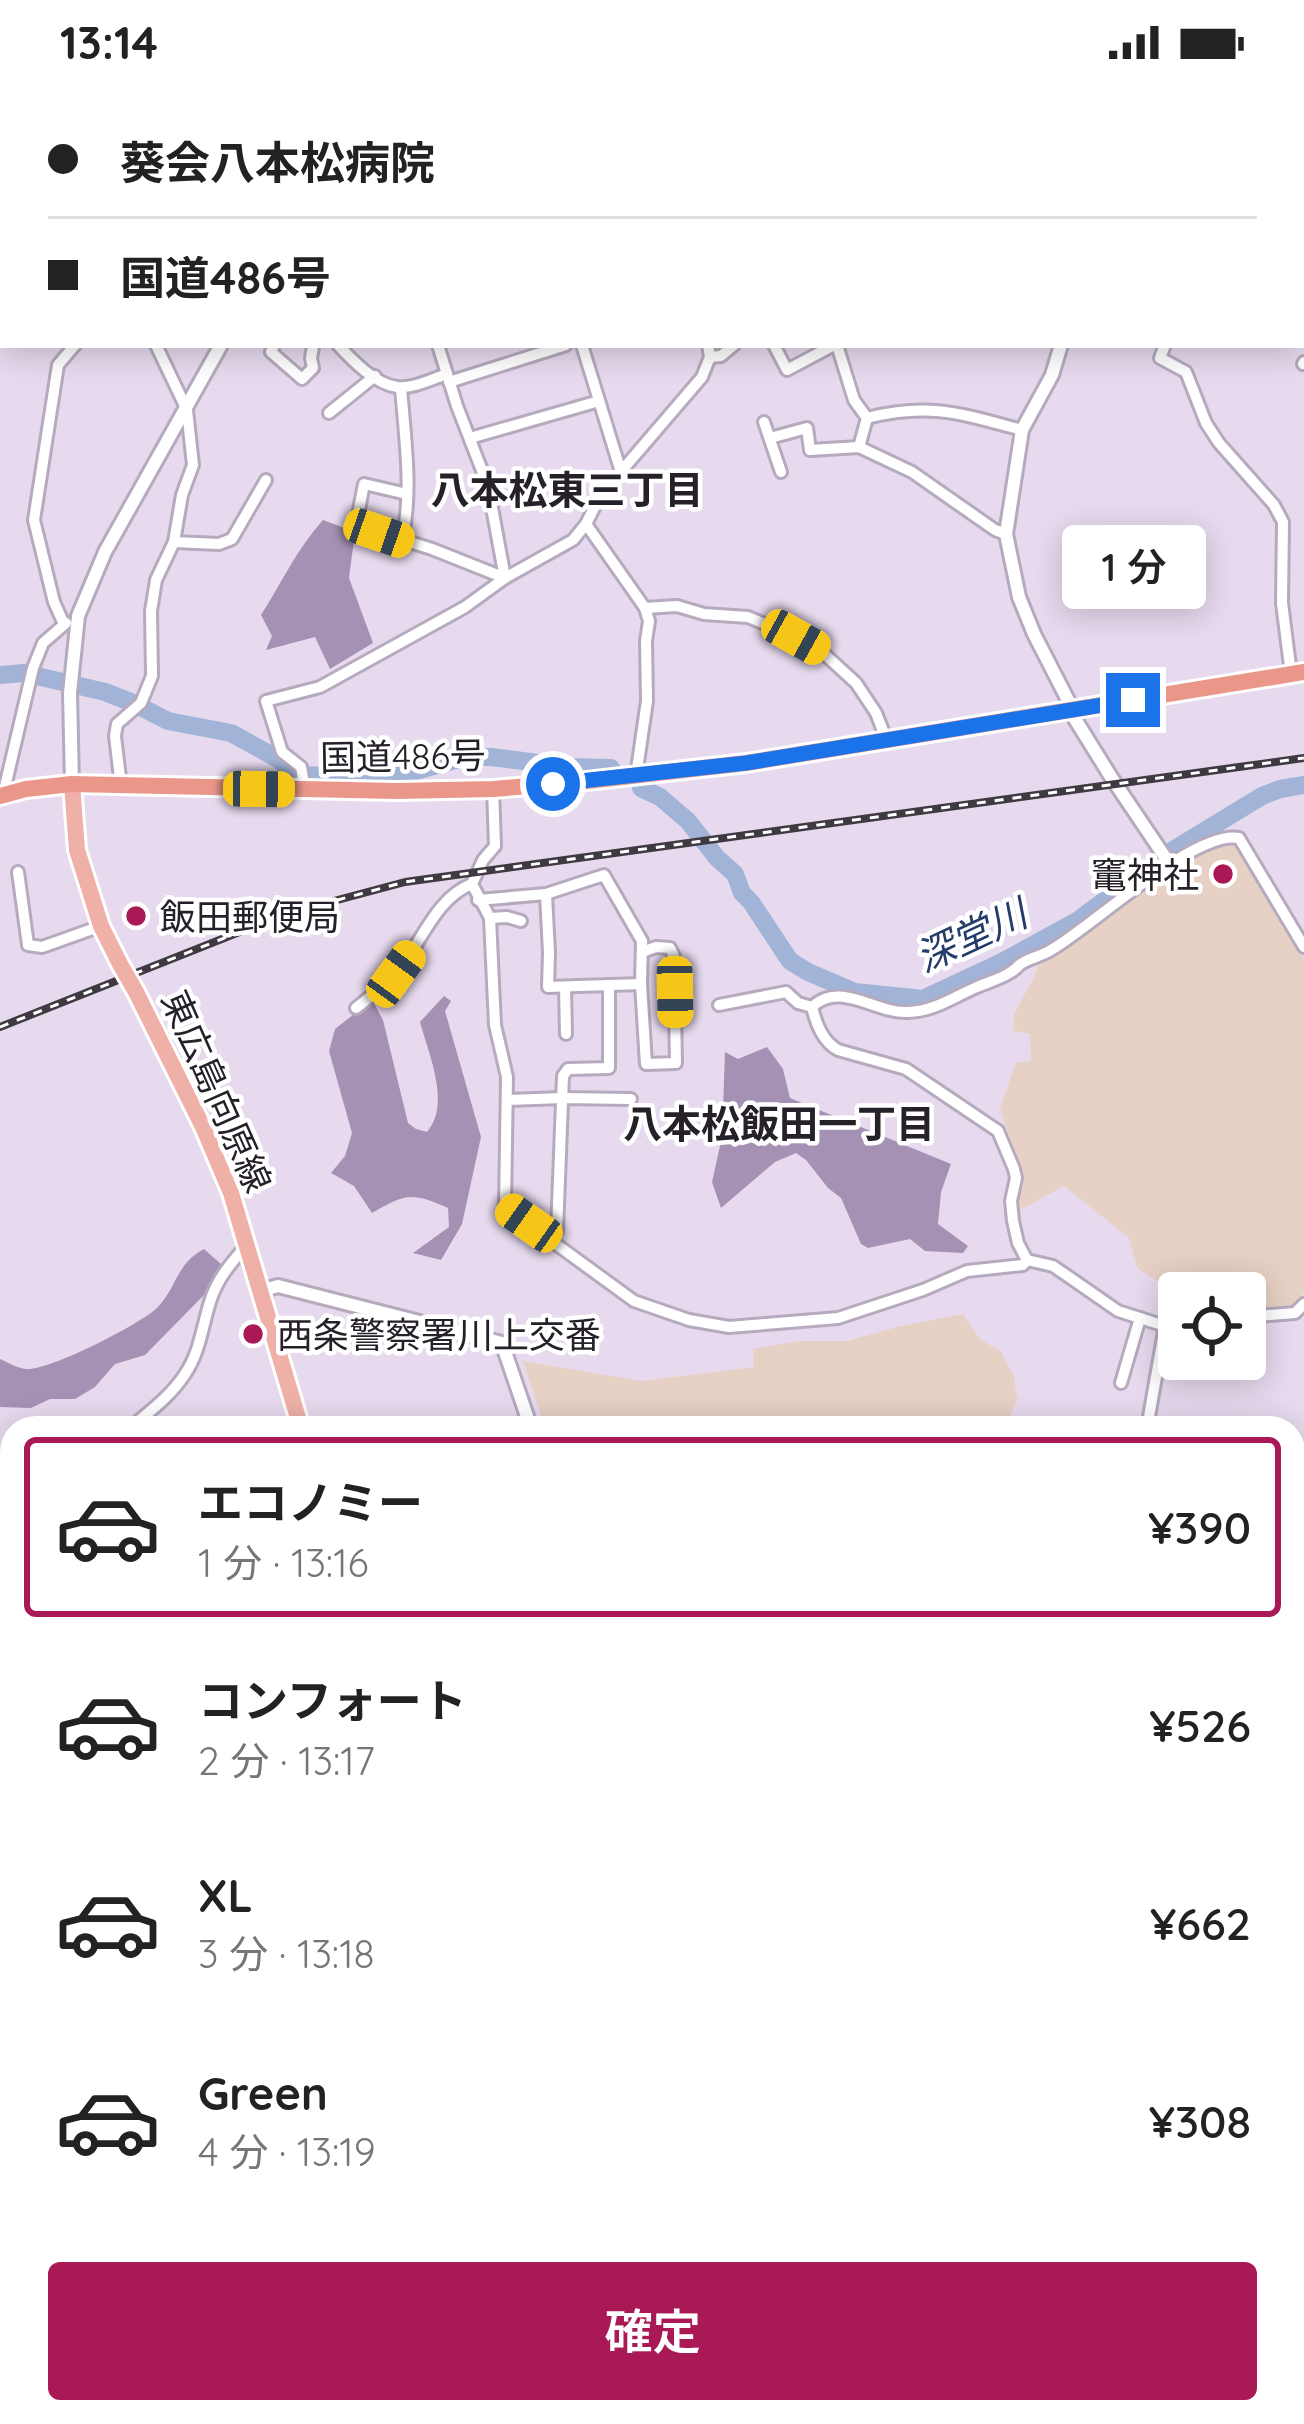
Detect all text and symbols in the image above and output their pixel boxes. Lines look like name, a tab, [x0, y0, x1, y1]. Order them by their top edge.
text: 13:14	[60, 14, 158, 70]
text: 葵会八本松病院	[120, 134, 435, 190]
text: 国道486号	[120, 249, 331, 305]
district label: 八本松東三丁目	[430, 465, 704, 514]
car	[339, 504, 419, 562]
callout: 1 分	[1061, 526, 1205, 610]
text: 1 分	[1102, 542, 1166, 591]
car	[756, 604, 836, 670]
route end	[1106, 673, 1160, 727]
street label: 国道486号	[320, 732, 486, 780]
route start	[526, 757, 580, 811]
car	[223, 770, 295, 808]
place label: 竃神社	[1091, 852, 1199, 897]
marker: 竃神社	[1210, 861, 1236, 887]
water label: 深堂川	[908, 886, 1038, 982]
place label: 飯田郵便局	[160, 894, 340, 939]
marker: 飯田郵便局	[123, 903, 149, 929]
car	[360, 934, 432, 1014]
car	[656, 956, 694, 1028]
street label: 東広島向原線	[153, 983, 281, 1199]
district label: 八本松飯田一丁目	[623, 1099, 935, 1148]
car	[489, 1188, 569, 1258]
map controls	[1158, 1272, 1266, 1380]
button: locate	[1158, 1272, 1266, 1380]
place label: 西条警察署川上交番	[277, 1312, 601, 1357]
marker: 西条警察署川上交番	[240, 1321, 266, 1347]
icon: car	[54, 1473, 162, 1581]
text: エコノミー	[198, 1474, 423, 1530]
text: ¥390	[1148, 1499, 1251, 1555]
text: 1 分 · 13:16	[198, 1538, 369, 1587]
icon: car	[54, 1671, 162, 1779]
text: コンフォート	[198, 1672, 467, 1728]
text: ¥526	[1149, 1697, 1251, 1753]
text: 2 分 · 13:17	[198, 1736, 375, 1785]
text: XL	[198, 1867, 253, 1923]
icon: car	[54, 1869, 162, 1977]
text: ¥662	[1150, 1895, 1251, 1951]
text: 3 分 · 13:18	[198, 1929, 375, 1978]
text: Green	[198, 2065, 328, 2121]
icon: car	[54, 2067, 162, 2175]
text: ¥308	[1149, 2093, 1251, 2149]
text: 4 分 · 13:19	[198, 2127, 375, 2176]
button: 確定	[48, 2262, 1257, 2400]

